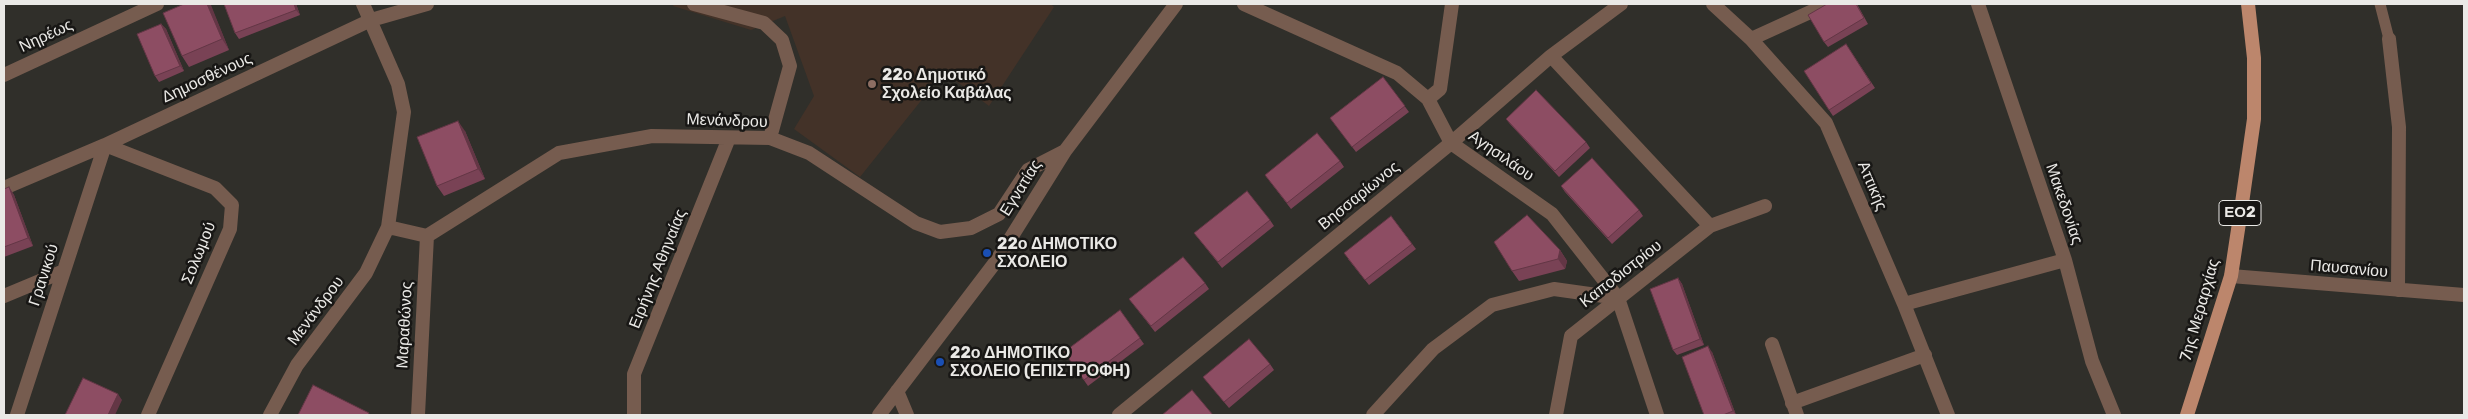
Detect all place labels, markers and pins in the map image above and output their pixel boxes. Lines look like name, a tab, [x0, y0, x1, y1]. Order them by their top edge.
place label: 22ο Δημοτικό Σχολείο Καβάλας	[882, 65, 1012, 103]
marker: 22ο Δημοτικό Σχολείο Καβάλας	[866, 78, 878, 90]
place label: 22ο ΔΗΜΟΤΙΚΟ ΣΧΟΛΕΙΟ	[997, 234, 1117, 272]
marker: 22ο ΔΗΜΟΤΙΚΟ ΣΧΟΛΕΙΟ	[981, 247, 993, 259]
place label: 22ο ΔΗΜΟΤΙΚΟ ΣΧΟΛΕΙΟ (ΕΠΙΣΤΡΟΦΗ)	[950, 343, 1130, 381]
marker: 22ο ΔΗΜΟΤΙΚΟ ΣΧΟΛΕΙΟ (ΕΠΙΣΤΡΟΦΗ)	[934, 356, 946, 368]

